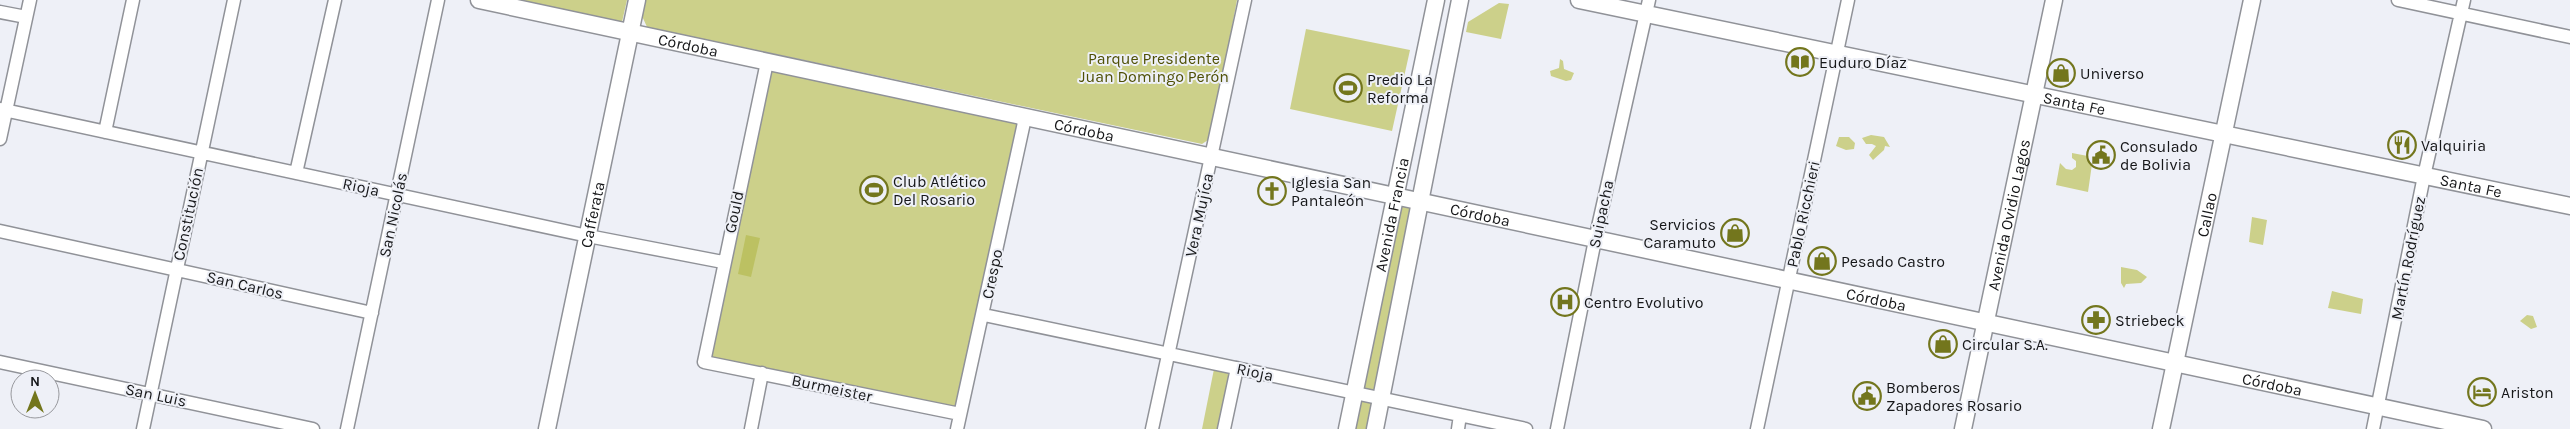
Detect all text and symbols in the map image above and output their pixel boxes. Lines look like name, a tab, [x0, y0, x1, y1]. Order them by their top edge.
street label: Córdoba	[656, 29, 720, 60]
library icon: Euduro Díaz	[1785, 47, 1815, 77]
park label: Parque Presidente Juan Domingo Perón	[1079, 49, 1229, 86]
place label: Euduro Díaz	[1819, 53, 1907, 72]
shop icon: Universo	[2046, 58, 2076, 88]
place label: Universo	[2080, 64, 2144, 83]
place label: Predio La Reforma	[1367, 70, 1433, 107]
sports icon: Predio La Reforma	[1333, 73, 1363, 103]
street label: Santa Fe	[2042, 87, 2107, 119]
street label: Córdoba	[1053, 114, 1116, 145]
restaurant icon: Valquiria	[2387, 130, 2417, 160]
place label: Valquiria	[2421, 136, 2486, 155]
street label: Avenida Ovidio Lagos	[1983, 137, 2034, 292]
place label: Consulado de Bolivia	[2120, 137, 2198, 174]
public building icon: Consulado de Bolivia	[2086, 140, 2116, 170]
street label: Avenida Francia	[1370, 156, 1413, 273]
street label: Pablo Ricchieri	[1782, 159, 1824, 269]
street label: Constitución	[169, 166, 207, 262]
street label: Santa Fe	[2438, 170, 2504, 201]
street label: San Nicolás	[375, 171, 411, 259]
street label: Vera Mujíca	[1181, 171, 1217, 259]
place label: Club Atlético Del Rosario	[893, 172, 986, 209]
place label: Iglesia San Pantaleón	[1291, 173, 1371, 210]
street label: Rioja	[341, 174, 381, 200]
sports icon: Club Atlético Del Rosario	[859, 175, 889, 205]
church icon: Iglesia San Pantaleón	[1257, 176, 1287, 206]
street label: Suipacha	[1585, 178, 1617, 250]
street label: Cafferata	[576, 180, 608, 250]
street label: Gould	[720, 189, 748, 235]
street label: Callao	[2192, 191, 2220, 239]
street label: Martín Rodríguez	[2387, 195, 2429, 321]
street label: Córdoba	[1449, 199, 1512, 230]
place label: Servicios Caramuto	[1643, 215, 1716, 252]
shop icon: Servicios Caramuto	[1720, 218, 1750, 248]
shop icon: Pesado Castro	[1807, 246, 1837, 276]
street label: Crespo	[977, 247, 1007, 301]
place label: Pesado Castro	[1841, 252, 1945, 271]
street label: San Carlos	[205, 267, 285, 303]
street label: Córdoba	[1845, 283, 1908, 315]
hospital icon: Centro Evolutivo	[1550, 287, 1580, 317]
place label: Centro Evolutivo	[1584, 293, 1704, 312]
pharmacy icon: Striebeck	[2081, 305, 2111, 335]
place label: Striebeck	[2115, 311, 2184, 330]
shop icon: Circular S.A.	[1928, 329, 1958, 359]
place label: Circular S.A.	[1962, 335, 2048, 354]
street label: Rioja	[1235, 359, 1275, 385]
street label: Córdoba	[2241, 368, 2304, 400]
north arrow	[10, 369, 60, 419]
street label: Burmeister	[790, 370, 874, 406]
text: N	[30, 373, 40, 390]
hotel icon: Ariston	[2467, 377, 2497, 407]
place label: Bomberos Zapadores Rosario	[1886, 378, 2022, 415]
street label: San Luis	[124, 379, 188, 411]
public building icon: Bomberos Zapadores Rosario	[1852, 381, 1882, 411]
place label: Ariston	[2501, 383, 2554, 402]

